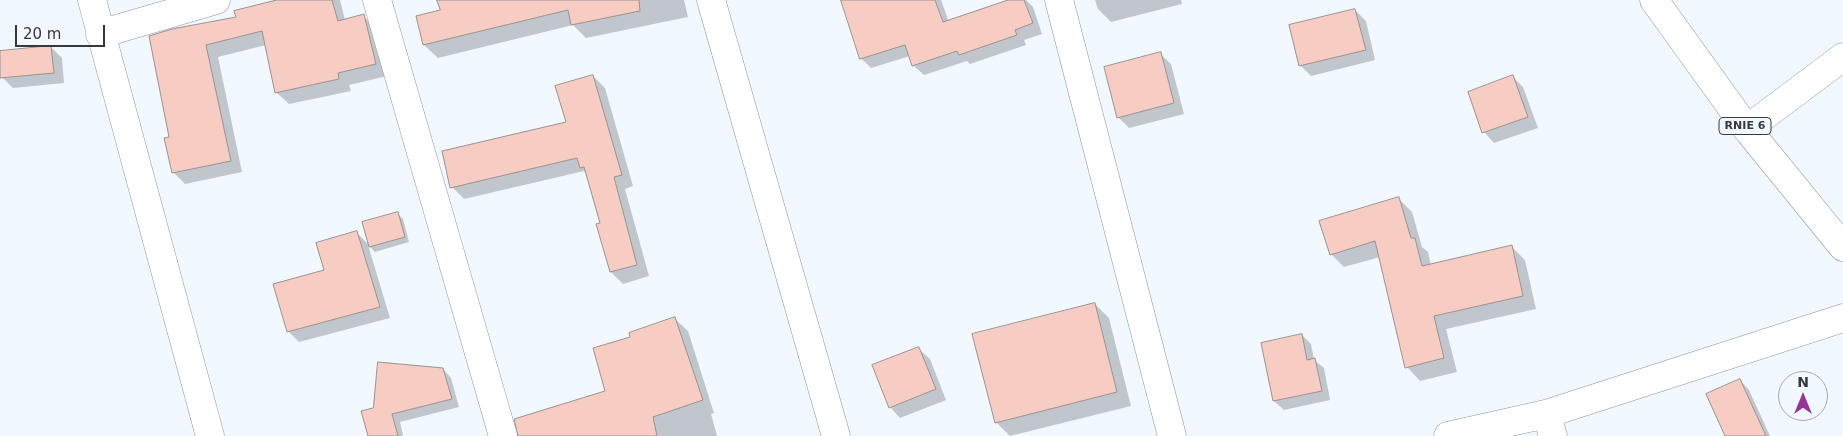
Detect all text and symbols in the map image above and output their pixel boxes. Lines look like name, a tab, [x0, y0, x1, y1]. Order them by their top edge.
scale bar	[18, 15, 108, 47]
text: 20 m	[23, 25, 61, 43]
road number: RNIE 6	[1719, 118, 1771, 134]
north arrow	[1778, 371, 1828, 421]
text: N	[1797, 374, 1809, 390]

